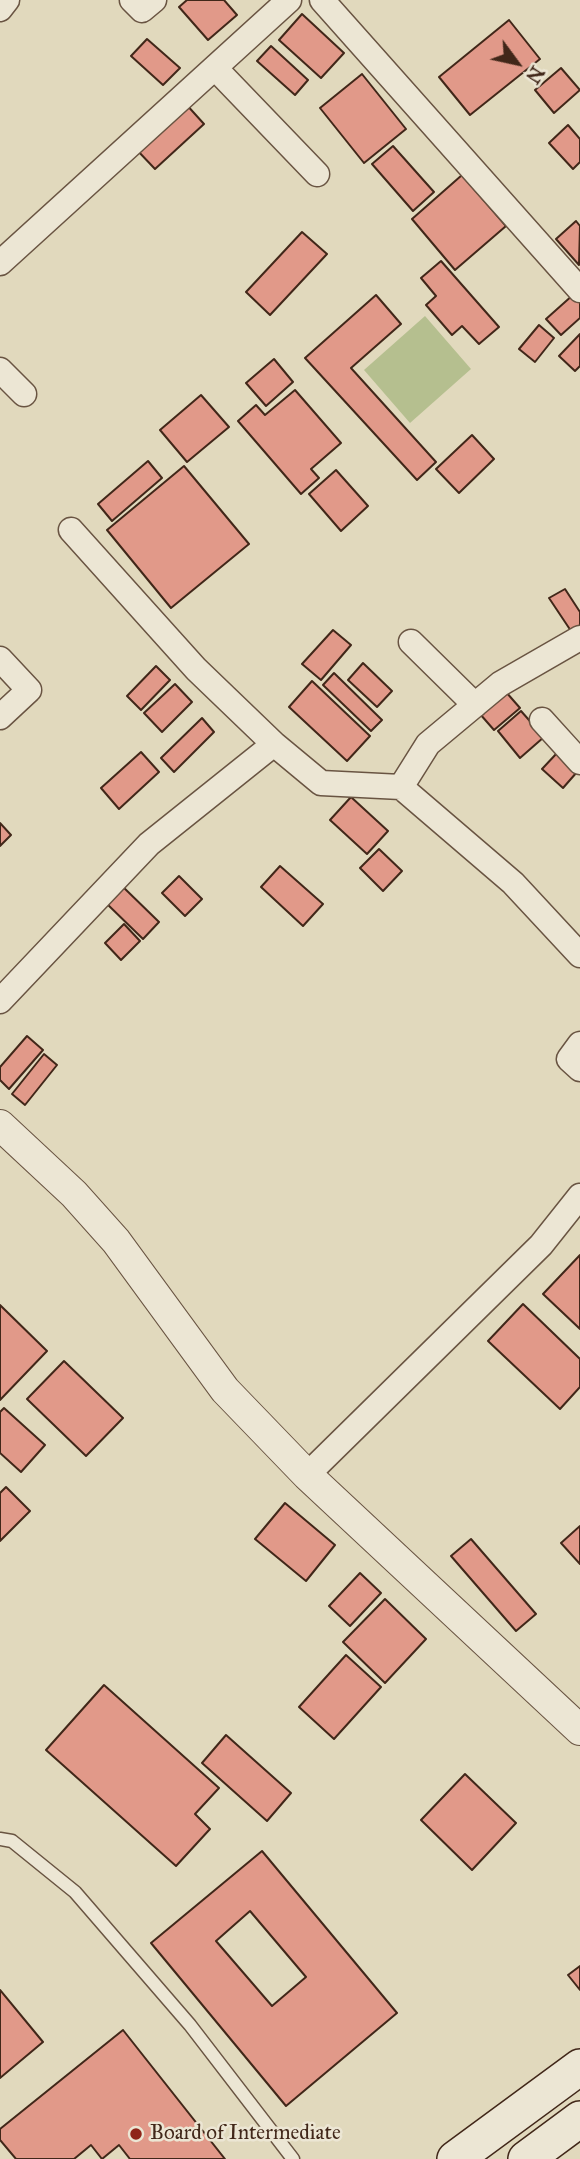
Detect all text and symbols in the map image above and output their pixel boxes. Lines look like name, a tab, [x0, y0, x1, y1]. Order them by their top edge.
north arrow	[482, 28, 552, 98]
text: N	[521, 62, 549, 88]
place label: Board of Intermediate	[150, 2121, 341, 2147]
marker: Board of Intermediate	[128, 2126, 144, 2142]

